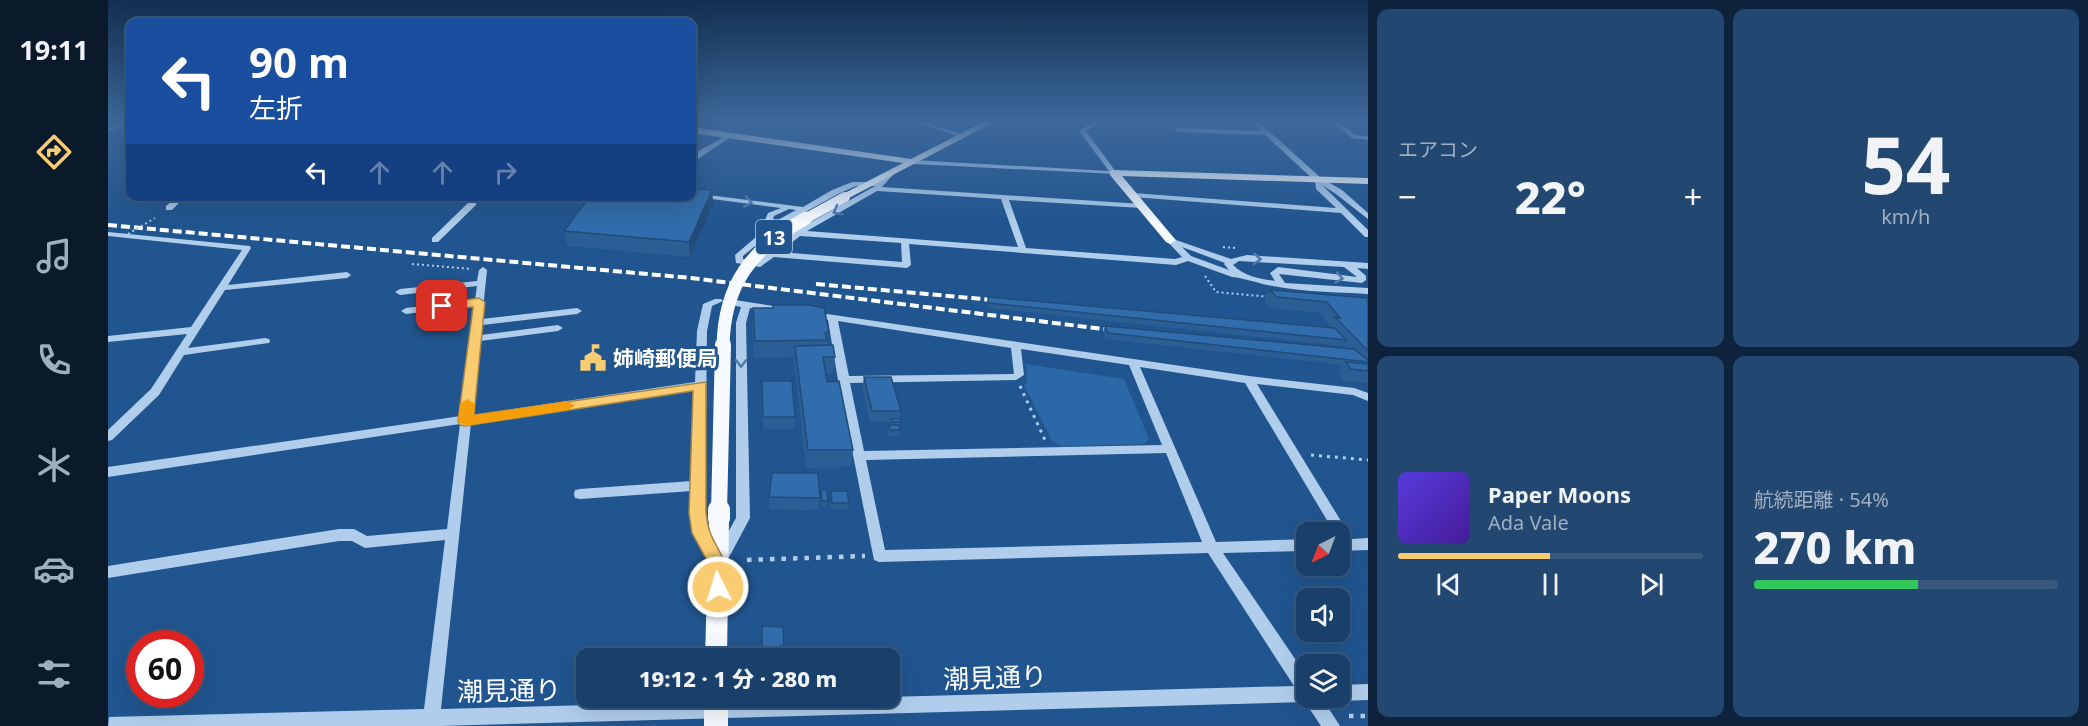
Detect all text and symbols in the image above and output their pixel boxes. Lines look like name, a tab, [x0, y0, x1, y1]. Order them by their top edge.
text: 19:11	[19, 31, 89, 68]
text: 90 m	[249, 33, 349, 90]
icon: left	[150, 42, 228, 120]
text: 左折	[249, 89, 303, 126]
text: 54	[1861, 111, 1950, 217]
icon: directions	[33, 131, 75, 173]
text: エアコン	[1398, 136, 1478, 163]
icon: left	[300, 156, 333, 189]
icon: ahead	[363, 156, 396, 189]
icon: ahead	[426, 156, 459, 189]
icon: right	[489, 156, 522, 189]
text: 22°	[1515, 166, 1586, 227]
text: −	[1398, 174, 1417, 219]
text: +	[1684, 174, 1703, 219]
one-way arrow	[743, 195, 753, 208]
text: km/h	[1881, 203, 1930, 230]
one-way arrow	[833, 204, 843, 215]
road number: 13	[756, 220, 792, 254]
icon: music	[33, 235, 75, 277]
one-way arrow	[1252, 252, 1261, 265]
one-way arrow	[1334, 272, 1343, 284]
pin	[416, 280, 467, 331]
icon: arrive	[425, 289, 458, 322]
icon: phone	[33, 339, 75, 381]
public building icon: 姉崎郵便局	[578, 343, 608, 373]
place label: 姉崎郵便局	[613, 344, 718, 372]
one-way arrow	[735, 358, 747, 367]
icon: climate	[33, 444, 75, 486]
text: Paper Moons	[1488, 479, 1631, 509]
text: 航続距離 · 54%	[1754, 486, 1889, 513]
text: Ada Vale	[1488, 509, 1569, 536]
text: 270 km	[1754, 516, 1916, 577]
north arrow	[1296, 522, 1350, 576]
map controls	[1296, 522, 1350, 708]
icon: car	[33, 548, 75, 590]
position arrow	[686, 555, 750, 619]
icon: previous	[1432, 568, 1465, 601]
icon: pause	[1534, 568, 1567, 601]
icon: next	[1635, 568, 1668, 601]
button: sound	[1296, 588, 1350, 642]
speed limit sign: 60	[126, 630, 204, 708]
icon: filters	[33, 653, 75, 695]
button: layers	[1296, 654, 1350, 708]
street label: 潮見通り	[942, 657, 1048, 697]
text: 19:12 · 1 分 · 280 m	[639, 663, 837, 693]
street label: 潮見通り	[457, 671, 561, 709]

